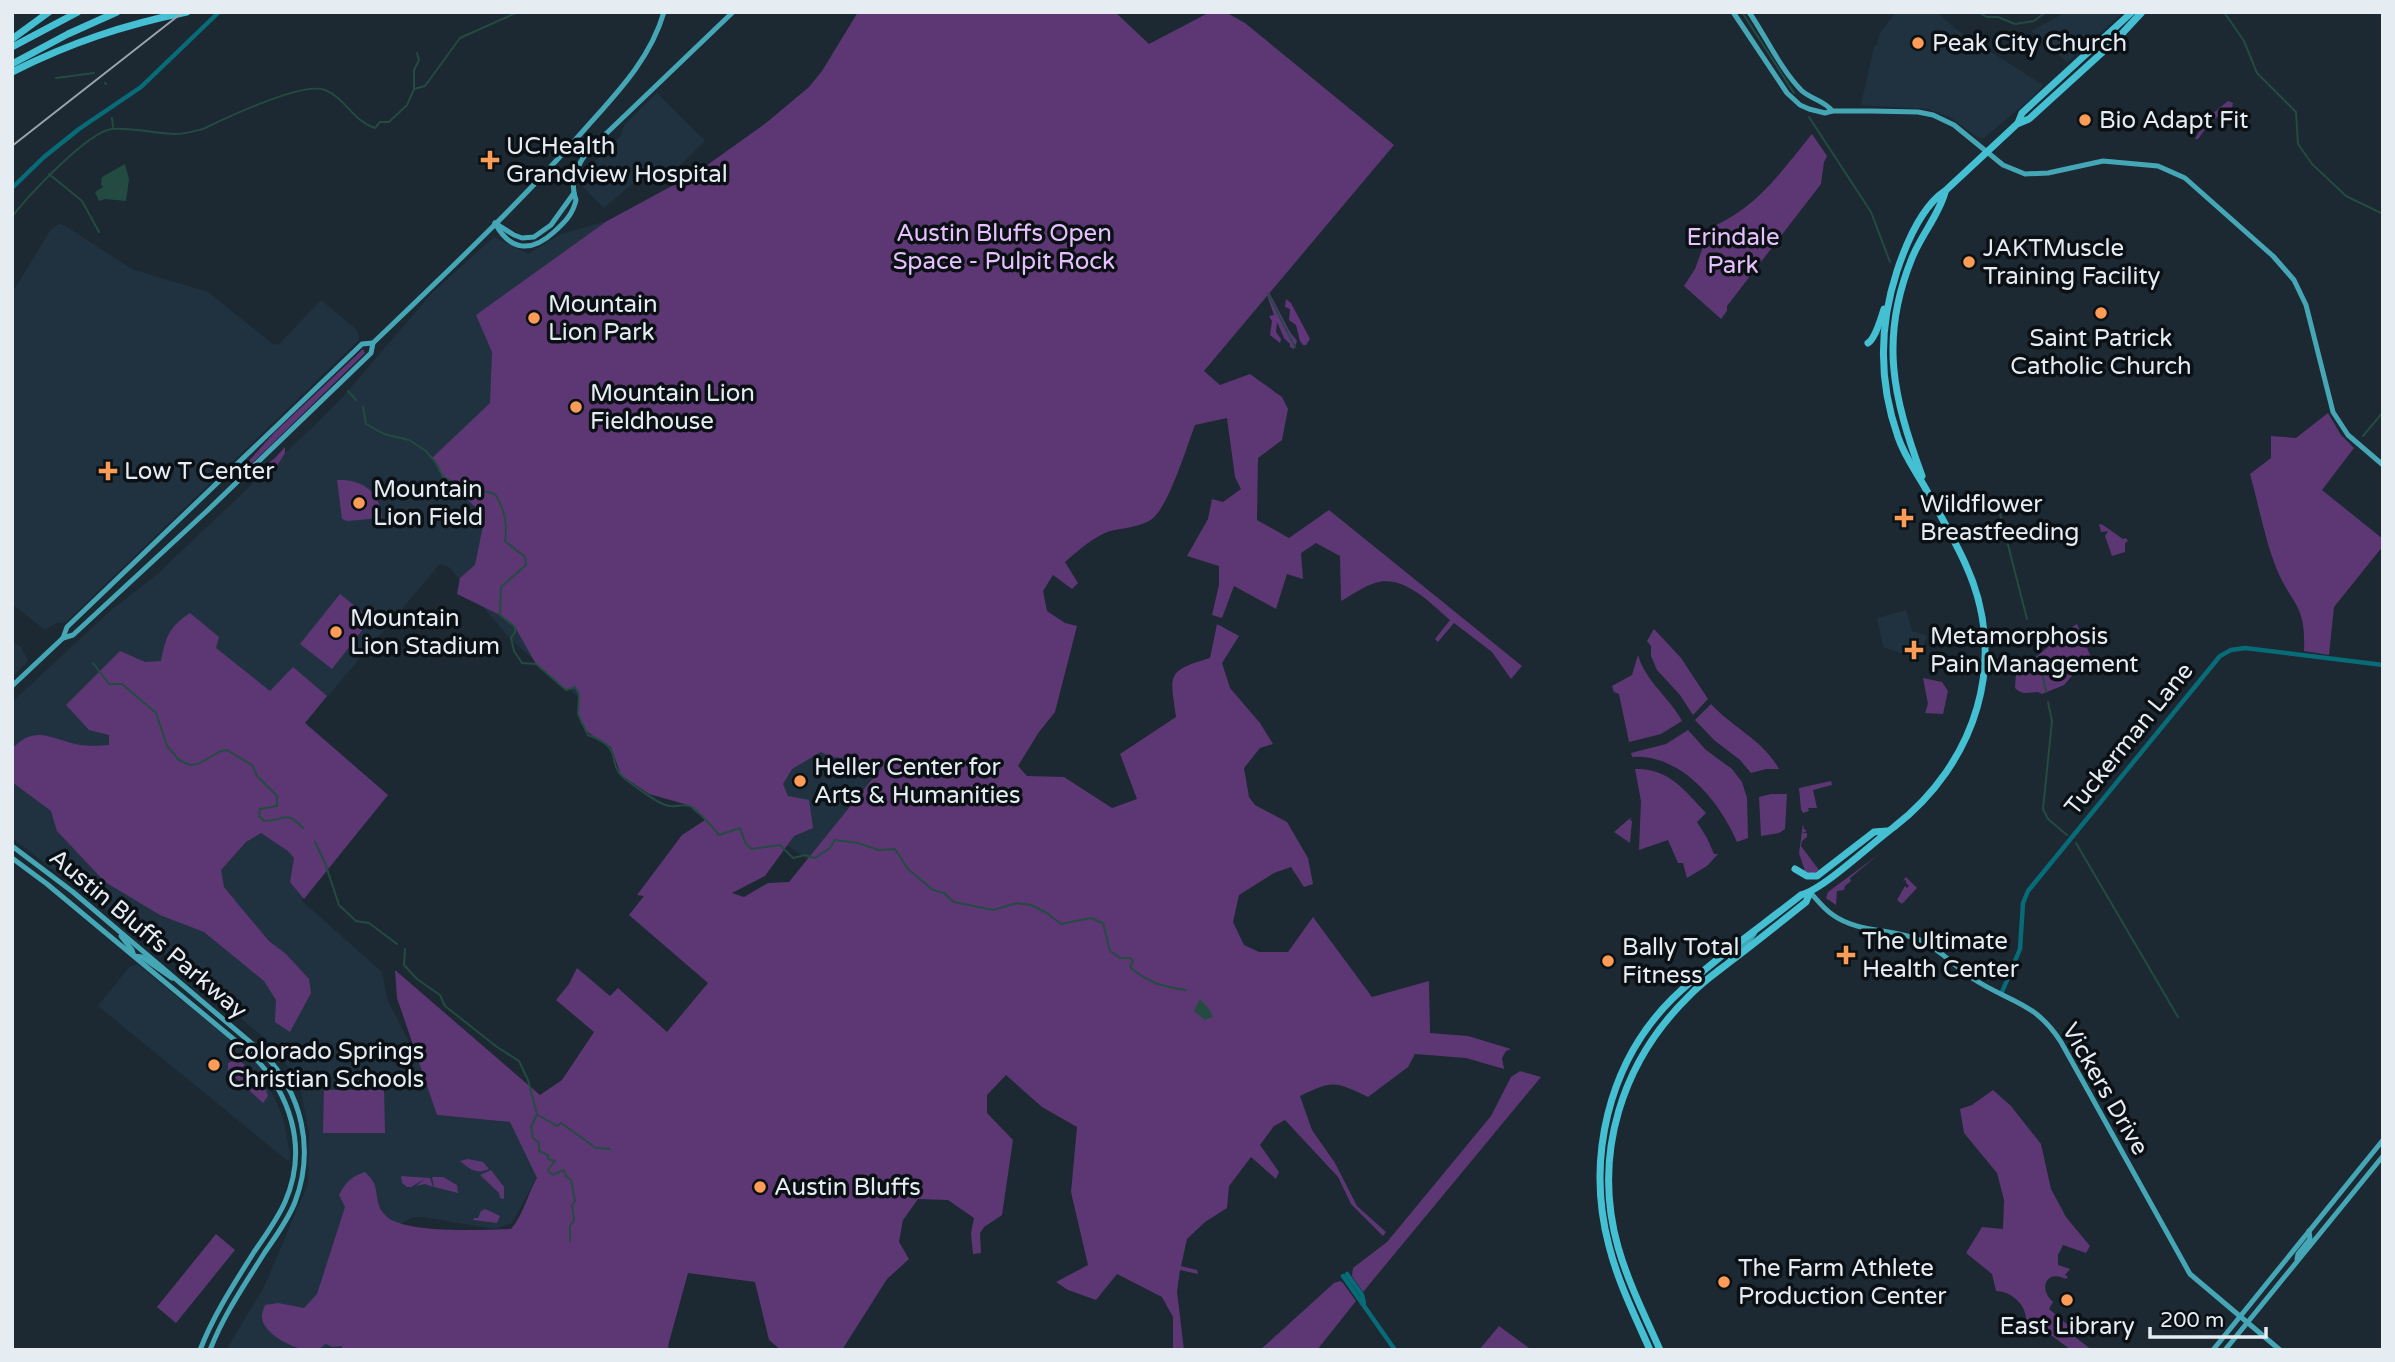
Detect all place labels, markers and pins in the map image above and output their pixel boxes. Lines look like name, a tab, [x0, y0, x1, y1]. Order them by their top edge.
place label: Peak City Church	[1932, 29, 2127, 58]
marker: Peak City Church	[1910, 35, 1926, 51]
place label: Bio Adapt Fit	[2099, 106, 2248, 135]
marker: Bio Adapt Fit	[2077, 112, 2093, 128]
place label: UCHealth Grandview Hospital	[506, 132, 728, 189]
marker: UCHealth Grandview Hospital	[480, 150, 500, 170]
place label: JAKTMuscle Training Facility	[1983, 234, 2160, 291]
marker: JAKTMuscle Training Facility	[1961, 254, 1977, 270]
place label: Mountain Lion Park	[548, 290, 658, 347]
marker: Saint Patrick Catholic Church	[2093, 305, 2109, 321]
marker: Mountain Lion Park	[526, 310, 542, 326]
place label: Saint Patrick Catholic Church	[2010, 324, 2192, 381]
place label: Mountain Lion Fieldhouse	[590, 379, 755, 436]
marker: Mountain Lion Fieldhouse	[568, 399, 584, 415]
place label: Low T Center	[124, 457, 275, 486]
marker: Low T Center	[98, 461, 118, 481]
place label: Mountain Lion Field	[373, 475, 483, 532]
place label: Wildflower Breastfeeding	[1920, 490, 2079, 547]
marker: Mountain Lion Field	[351, 495, 367, 511]
marker: Wildflower Breastfeeding	[1894, 508, 1914, 528]
place label: Mountain Lion Stadium	[350, 604, 500, 661]
place label: Metamorphosis Pain Management	[1930, 622, 2138, 679]
marker: Mountain Lion Stadium	[328, 624, 344, 640]
marker: Metamorphosis Pain Management	[1904, 640, 1924, 660]
place label: Heller Center for Arts & Humanities	[814, 753, 1020, 810]
marker: Heller Center for Arts & Humanities	[792, 773, 808, 789]
place label: The Ultimate Health Center	[1862, 927, 2020, 984]
place label: Bally Total Fitness	[1622, 933, 1739, 990]
marker: The Ultimate Health Center	[1836, 945, 1856, 965]
marker: Bally Total Fitness	[1600, 953, 1616, 969]
place label: Colorado Springs Christian Schools	[228, 1037, 424, 1094]
marker: Colorado Springs Christian Schools	[206, 1057, 222, 1073]
place label: Austin Bluffs	[774, 1173, 921, 1202]
marker: Austin Bluffs	[752, 1179, 768, 1195]
place label: The Farm Athlete Production Center	[1738, 1254, 1947, 1311]
marker: The Farm Athlete Production Center	[1716, 1274, 1732, 1290]
marker: East Library	[2059, 1292, 2075, 1308]
place label: East Library	[1999, 1312, 2135, 1341]

